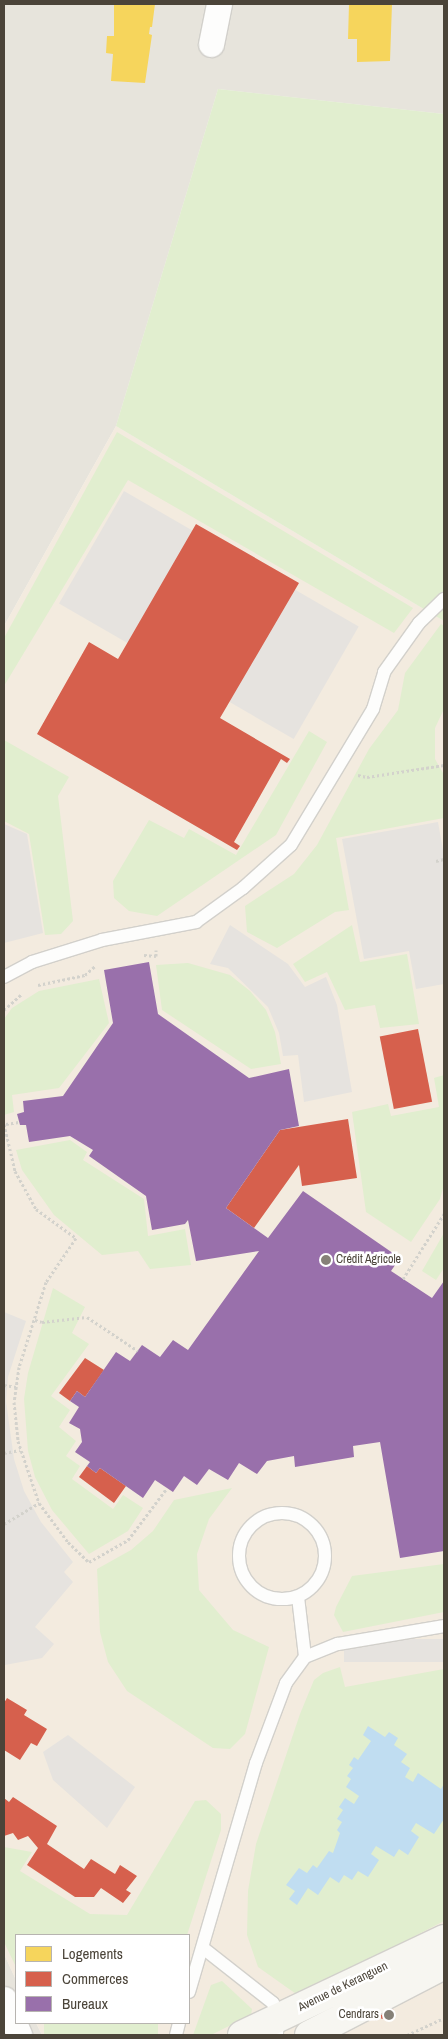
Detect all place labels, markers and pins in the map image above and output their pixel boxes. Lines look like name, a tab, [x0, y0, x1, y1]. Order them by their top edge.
place label: Crédit Agricole	[336, 1253, 402, 1267]
marker: Crédit Agricole	[320, 1254, 332, 1266]
place label: Cendrars	[339, 2008, 379, 2022]
marker: Cendrars	[383, 2009, 395, 2021]

